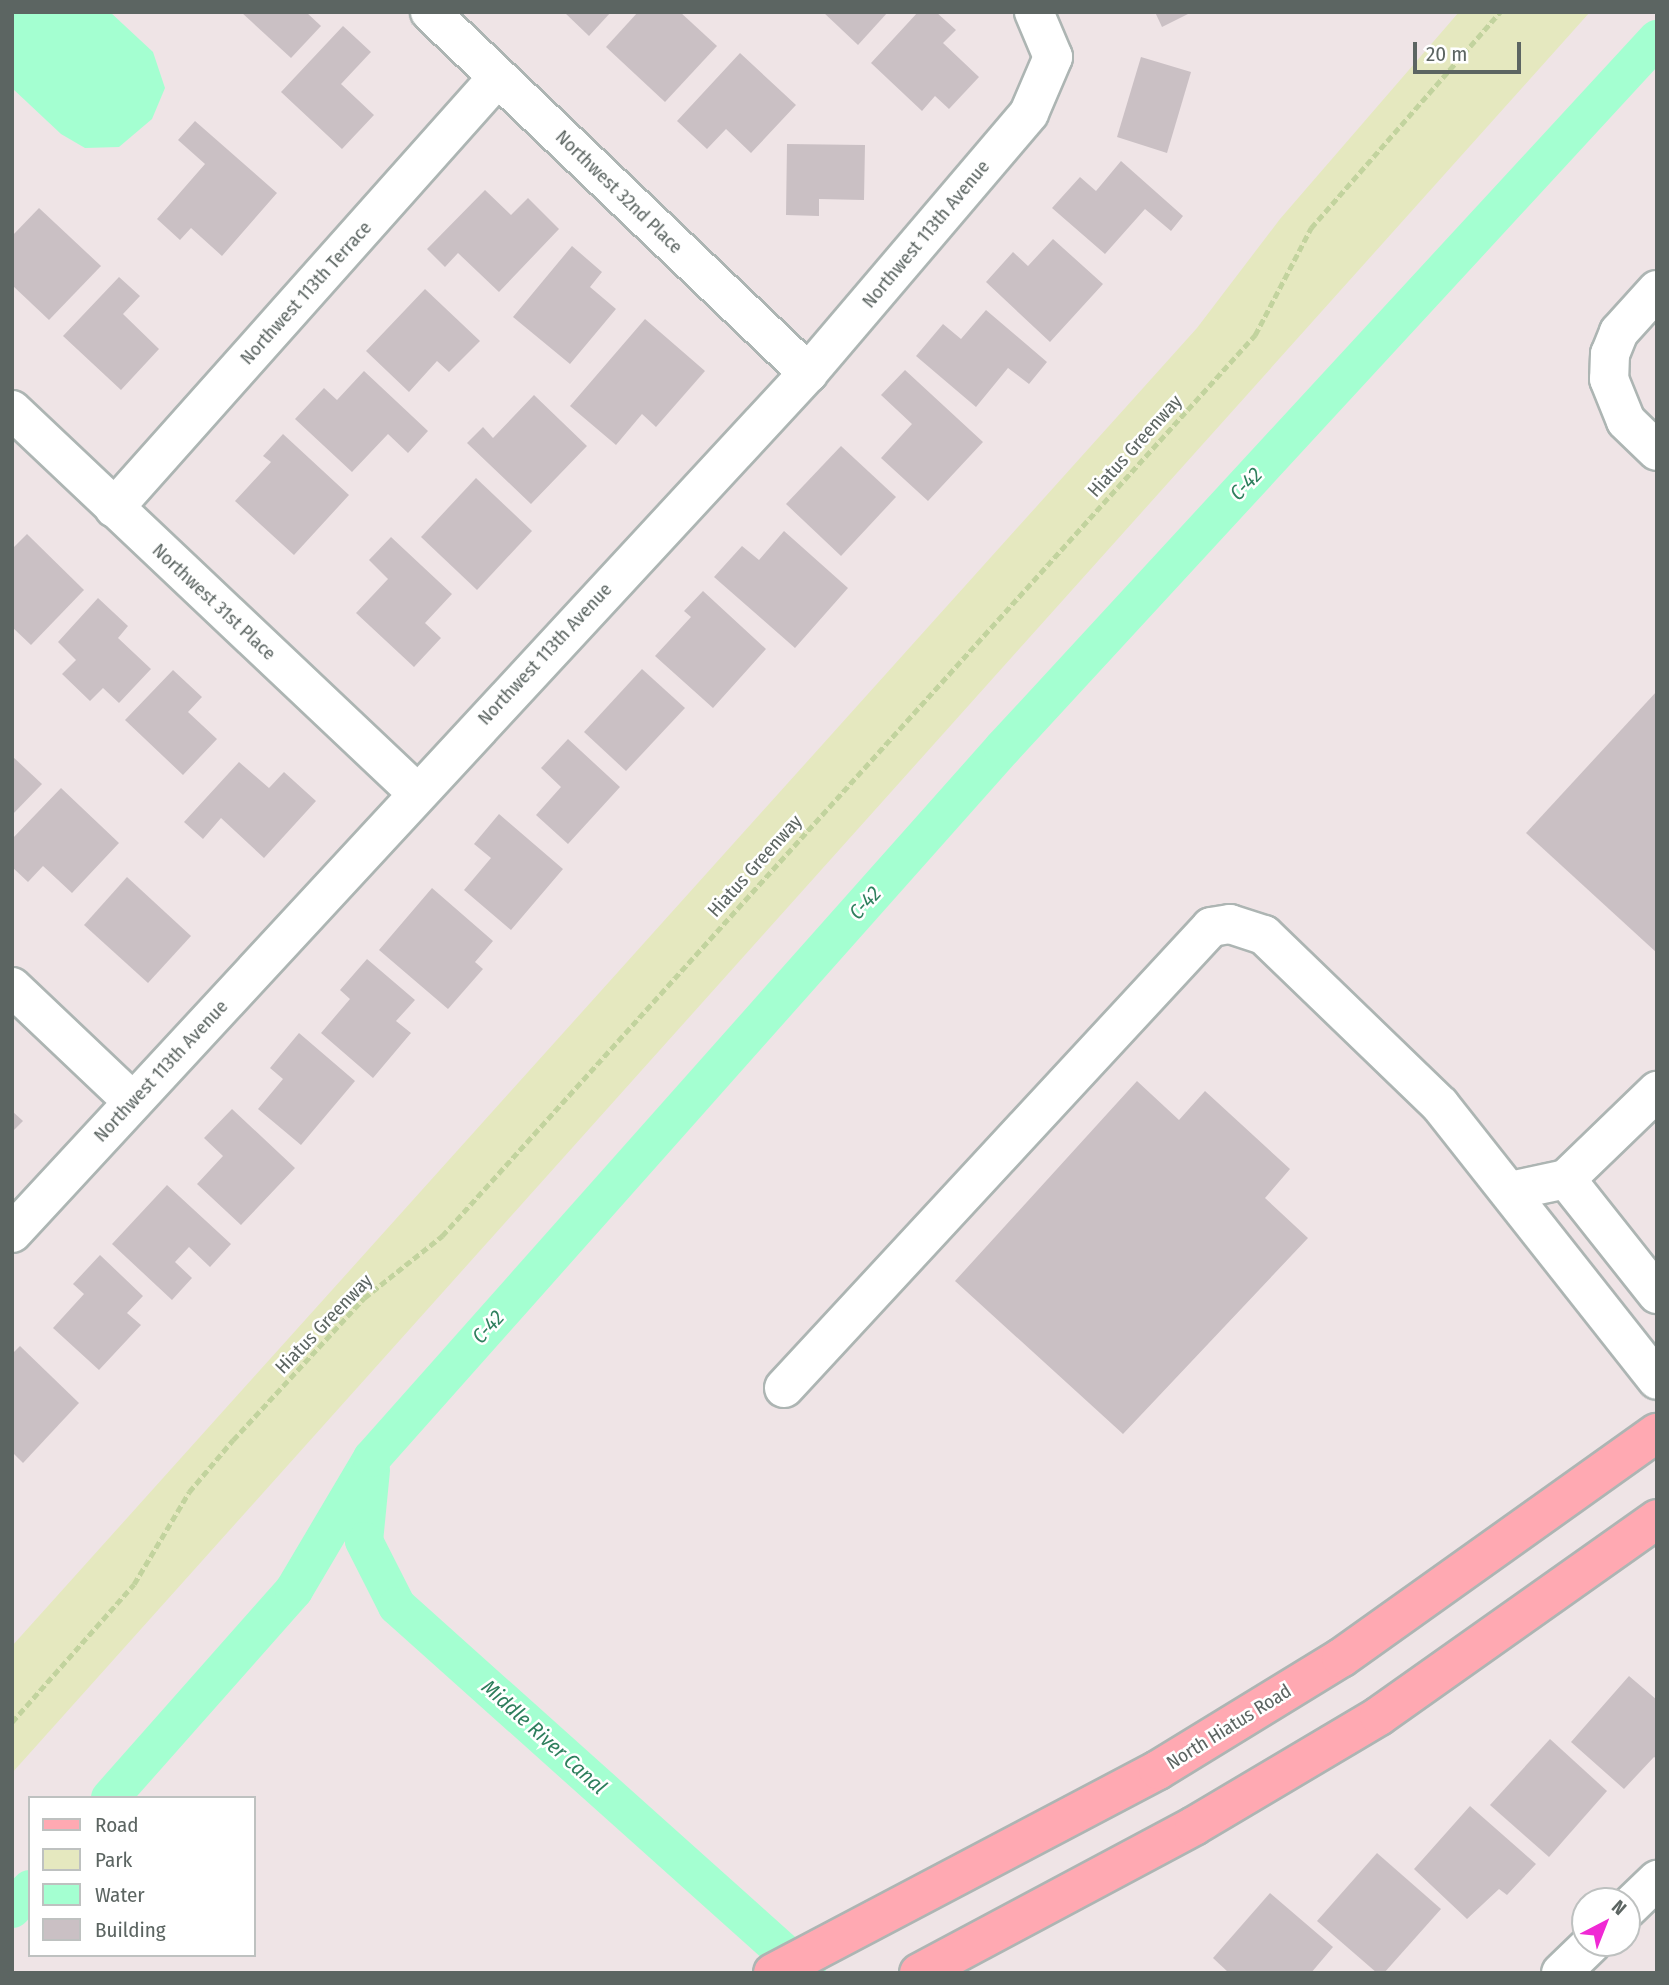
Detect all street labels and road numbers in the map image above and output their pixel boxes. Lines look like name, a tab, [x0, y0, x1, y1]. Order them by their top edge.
street label: Northwest 32nd Place	[551, 126, 687, 258]
street label: Northwest 113th Avenue	[858, 155, 994, 313]
street label: Northwest 113th Terrace	[236, 217, 376, 369]
street label: Hiatus Greenway	[1083, 390, 1187, 502]
street label: Northwest 31st Place	[148, 539, 280, 665]
street label: Northwest 113th Avenue	[473, 578, 617, 730]
street label: Hiatus Greenway	[703, 810, 807, 922]
street label: Northwest 113th Avenue	[89, 995, 233, 1147]
street label: Hiatus Greenway	[271, 1269, 377, 1379]
street label: North Hiatus Road	[1163, 1680, 1295, 1774]

